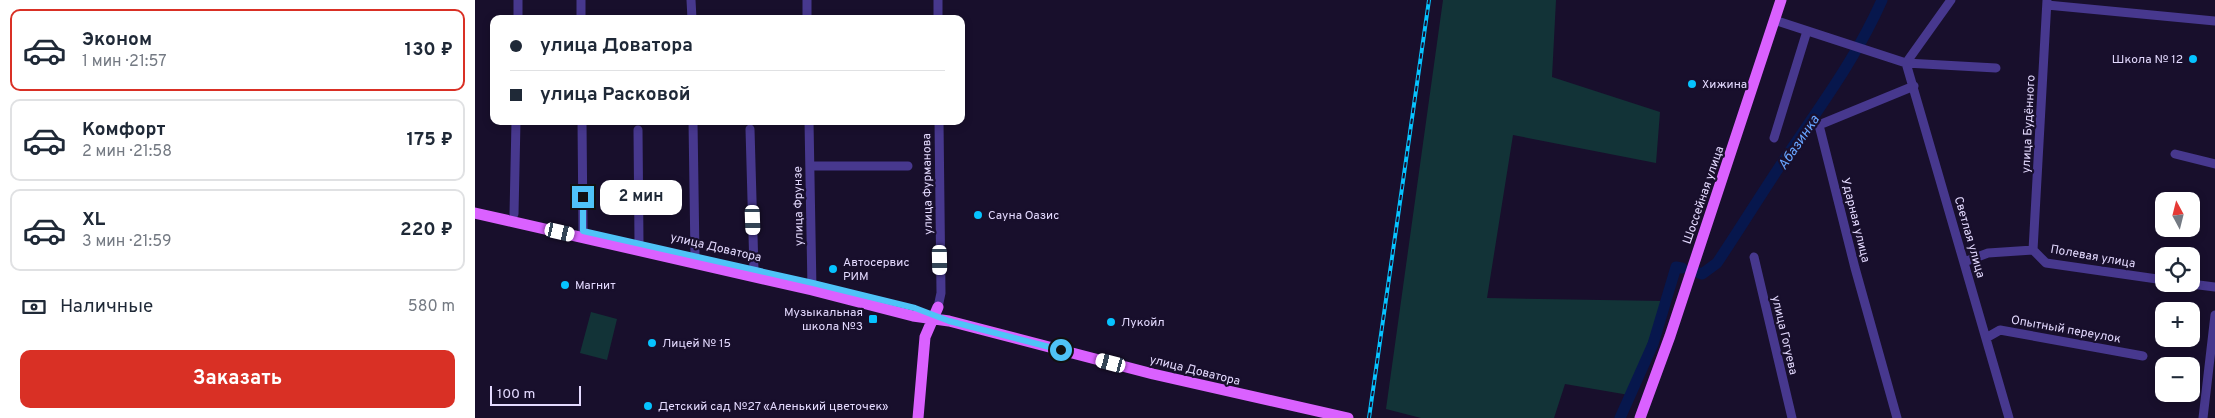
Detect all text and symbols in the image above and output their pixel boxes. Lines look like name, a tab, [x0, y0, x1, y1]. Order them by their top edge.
icon: car	[22, 28, 67, 73]
text: Эконом	[82, 28, 152, 52]
text: улица Доватора	[540, 34, 693, 58]
text: 130 ₽	[405, 38, 453, 62]
text: 1 мин · 21:57	[82, 52, 167, 72]
place label: Школа № 12	[2112, 52, 2183, 68]
marker: Школа № 12	[2187, 53, 2199, 65]
street label: улица Будённого	[2018, 74, 2040, 174]
place label: Хижина	[1702, 77, 1747, 93]
marker: Хижина	[1686, 78, 1698, 90]
text: улица Расковой	[540, 83, 690, 107]
water label: Абазинка	[1775, 112, 1824, 173]
icon: car	[22, 118, 67, 163]
text: Комфорт	[82, 118, 165, 142]
text: 175 ₽	[406, 128, 453, 152]
street label: улица Фурманова	[919, 133, 937, 235]
text: 2 мин · 21:58	[82, 142, 172, 162]
street label: Шоссейная улица	[1680, 144, 1728, 246]
street label: улица Фрунзе	[790, 166, 808, 246]
street label: Ударная улица	[1837, 176, 1873, 264]
callout: 2 мин	[601, 180, 683, 214]
route end	[572, 186, 594, 208]
text: 2 мин	[619, 187, 663, 207]
north arrow	[2155, 192, 2200, 238]
map controls	[2155, 192, 2200, 402]
street label: Светлая улица	[1950, 195, 1988, 280]
car	[744, 205, 761, 235]
icon: car	[22, 208, 67, 253]
text: XL	[82, 208, 105, 232]
place label: Сауна Оазис	[988, 208, 1059, 224]
marker: Сауна Оазис	[972, 209, 984, 221]
text: 220 ₽	[400, 218, 453, 242]
car	[543, 221, 576, 243]
street label: улица Доватора	[669, 230, 763, 266]
text: 3 мин · 21:59	[82, 232, 171, 252]
street label: Полевая улица	[2049, 242, 2137, 272]
car	[932, 245, 947, 275]
button: locate	[2155, 247, 2200, 292]
place label: Автосервис РИМ	[843, 255, 909, 285]
marker: Автосервис РИМ	[827, 263, 839, 275]
place label: Магнит	[575, 278, 616, 294]
marker: Магнит	[559, 279, 571, 291]
icon: cash	[20, 293, 48, 321]
street label: улица Гогуева	[1767, 294, 1801, 377]
text: Наличные	[60, 295, 153, 319]
text: 580 m	[408, 297, 455, 317]
button: +	[2155, 302, 2200, 347]
place label: Музыкальная школа №3	[784, 305, 863, 335]
street label: Опытный переулок	[2010, 312, 2122, 348]
marker: Музыкальная школа №3	[867, 313, 879, 325]
place label: Лукойл	[1121, 315, 1165, 331]
marker: Лукойл	[1105, 316, 1117, 328]
place label: Лицей № 15	[662, 336, 731, 352]
marker: Лицей № 15	[646, 337, 658, 349]
route start	[1050, 339, 1072, 361]
button: Заказать	[20, 350, 455, 408]
car	[1094, 352, 1127, 374]
street label: улица Доватора	[1148, 352, 1242, 390]
button: −	[2155, 357, 2200, 402]
scale bar	[490, 383, 581, 406]
text: 100 m	[497, 386, 535, 403]
place label: Детский сад №27 «Аленький цветочек»	[658, 399, 888, 415]
marker: Детский сад №27 «Аленький цветочек»	[642, 400, 654, 412]

